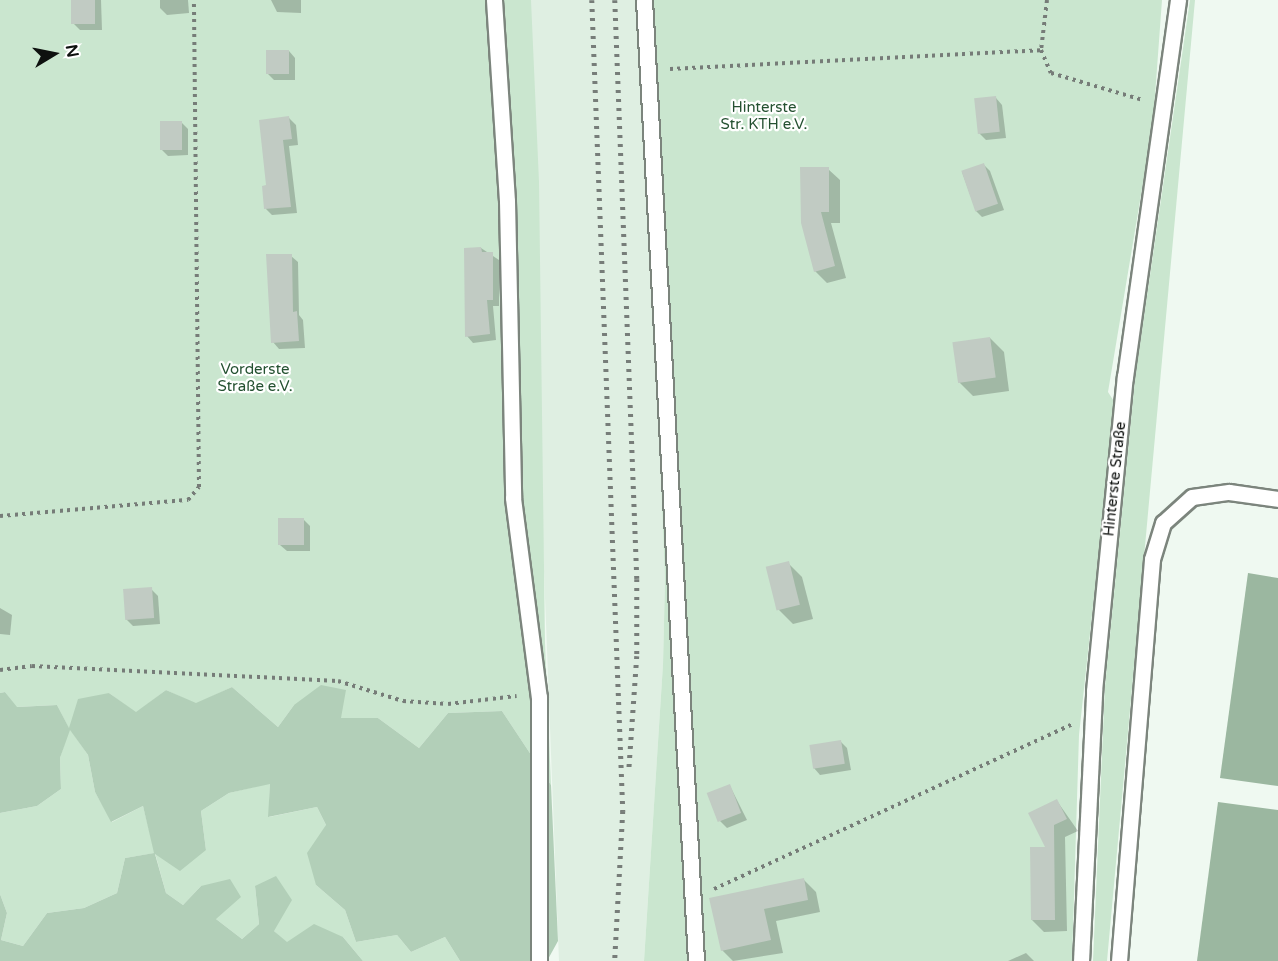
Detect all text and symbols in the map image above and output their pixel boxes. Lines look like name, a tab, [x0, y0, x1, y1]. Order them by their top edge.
north arrow	[24, 24, 84, 84]
text: N	[61, 43, 83, 59]
park label: Hinterste Str. KTH e.V.	[721, 98, 807, 133]
park label: Vorderste Straße e.V.	[217, 360, 293, 395]
street label: Hinterste Straße	[1100, 421, 1130, 537]

